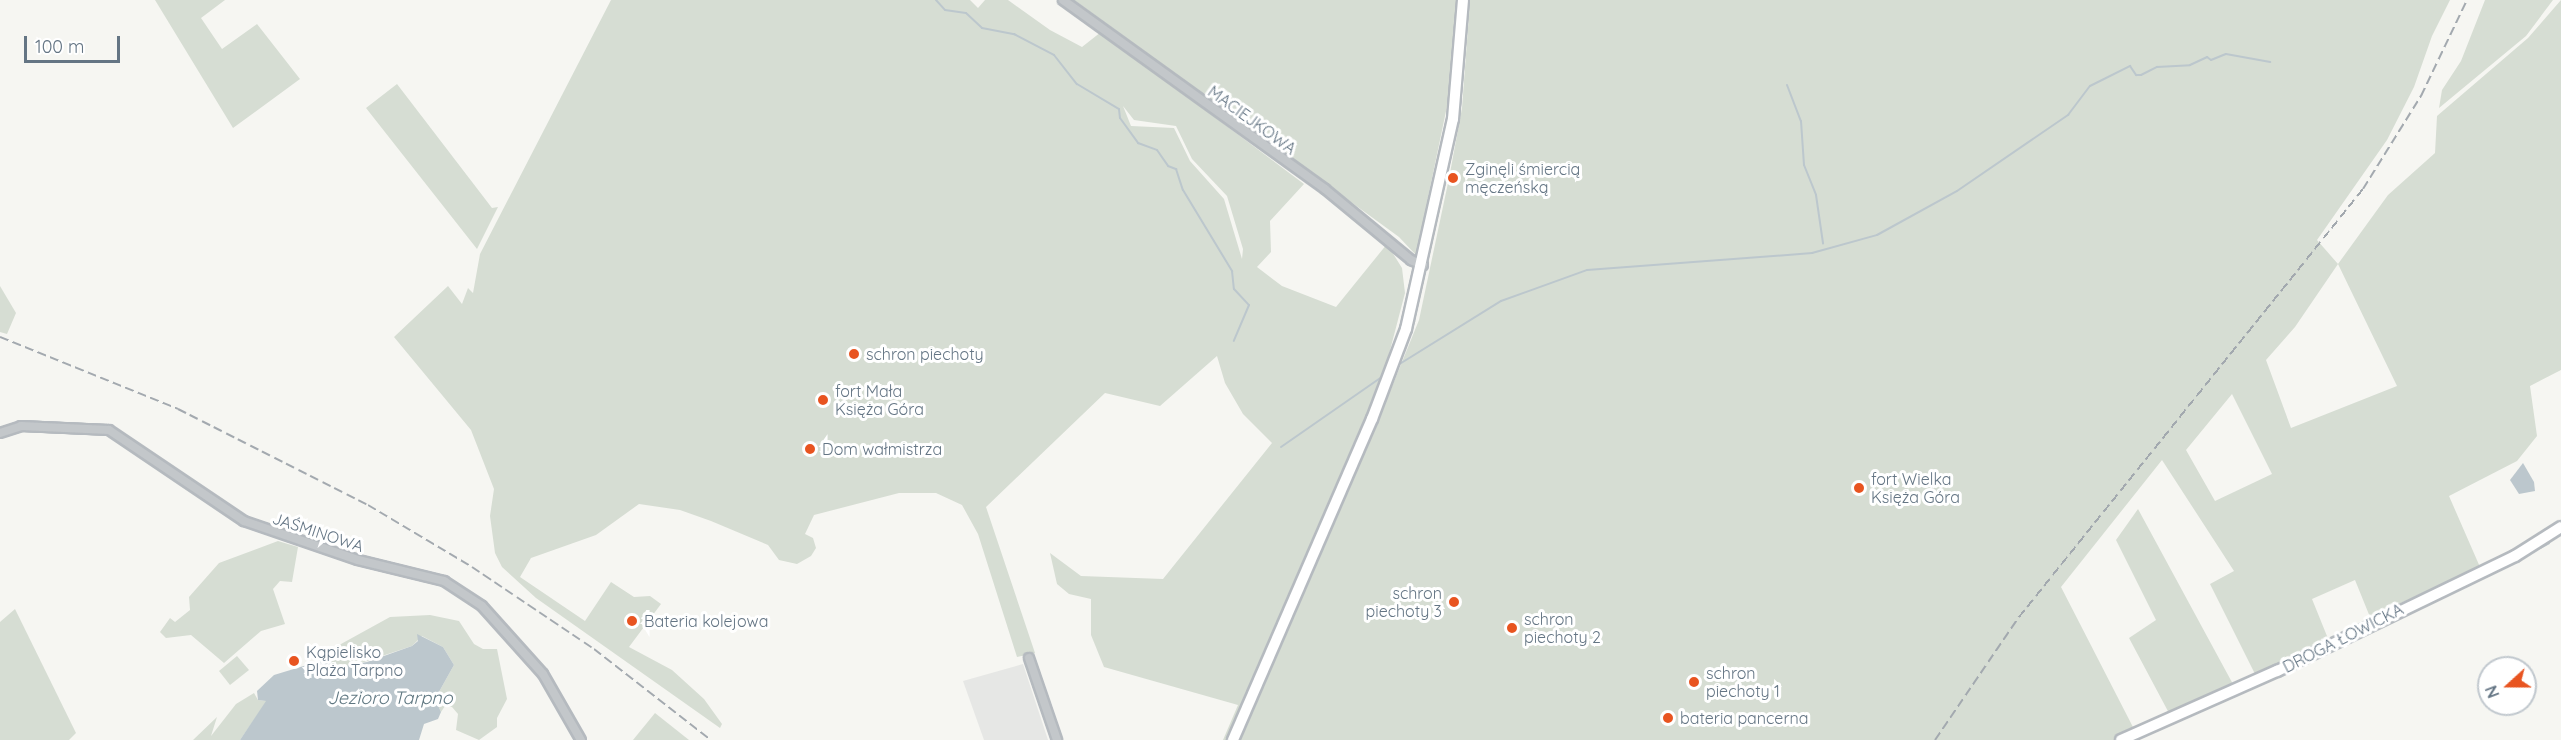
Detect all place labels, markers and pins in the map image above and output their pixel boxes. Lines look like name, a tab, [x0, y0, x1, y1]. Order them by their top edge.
place label: Zginęli śmiercią męczeńską	[1465, 159, 1580, 197]
marker: Zginęli śmiercią męczeńską	[1446, 171, 1460, 185]
place label: schron piechoty	[866, 344, 984, 364]
marker: schron piechoty	[847, 347, 861, 361]
place label: fort Mała Księża Góra	[835, 381, 924, 419]
marker: fort Mała Księża Góra	[816, 393, 830, 407]
place label: Dom wałmistrza	[822, 439, 942, 459]
marker: Dom wałmistrza	[803, 442, 817, 456]
place label: fort Wielka Księża Góra	[1871, 469, 1960, 507]
marker: fort Wielka Księża Góra	[1852, 481, 1866, 495]
place label: schron piechoty 3	[1366, 583, 1442, 621]
marker: schron piechoty 3	[1447, 595, 1461, 609]
place label: schron piechoty 2	[1524, 609, 1601, 647]
place label: Bateria kolejowa	[644, 611, 768, 631]
marker: Bateria kolejowa	[625, 614, 639, 628]
marker: schron piechoty 2	[1505, 621, 1519, 635]
place label: Kąpielisko Plaża Tarpno	[306, 642, 403, 680]
marker: Kąpielisko Plaża Tarpno	[287, 654, 301, 668]
place label: schron piechoty 1	[1706, 663, 1780, 701]
marker: schron piechoty 1	[1687, 675, 1701, 689]
place label: bateria pancerna	[1680, 708, 1808, 728]
marker: bateria pancerna	[1661, 711, 1675, 725]

